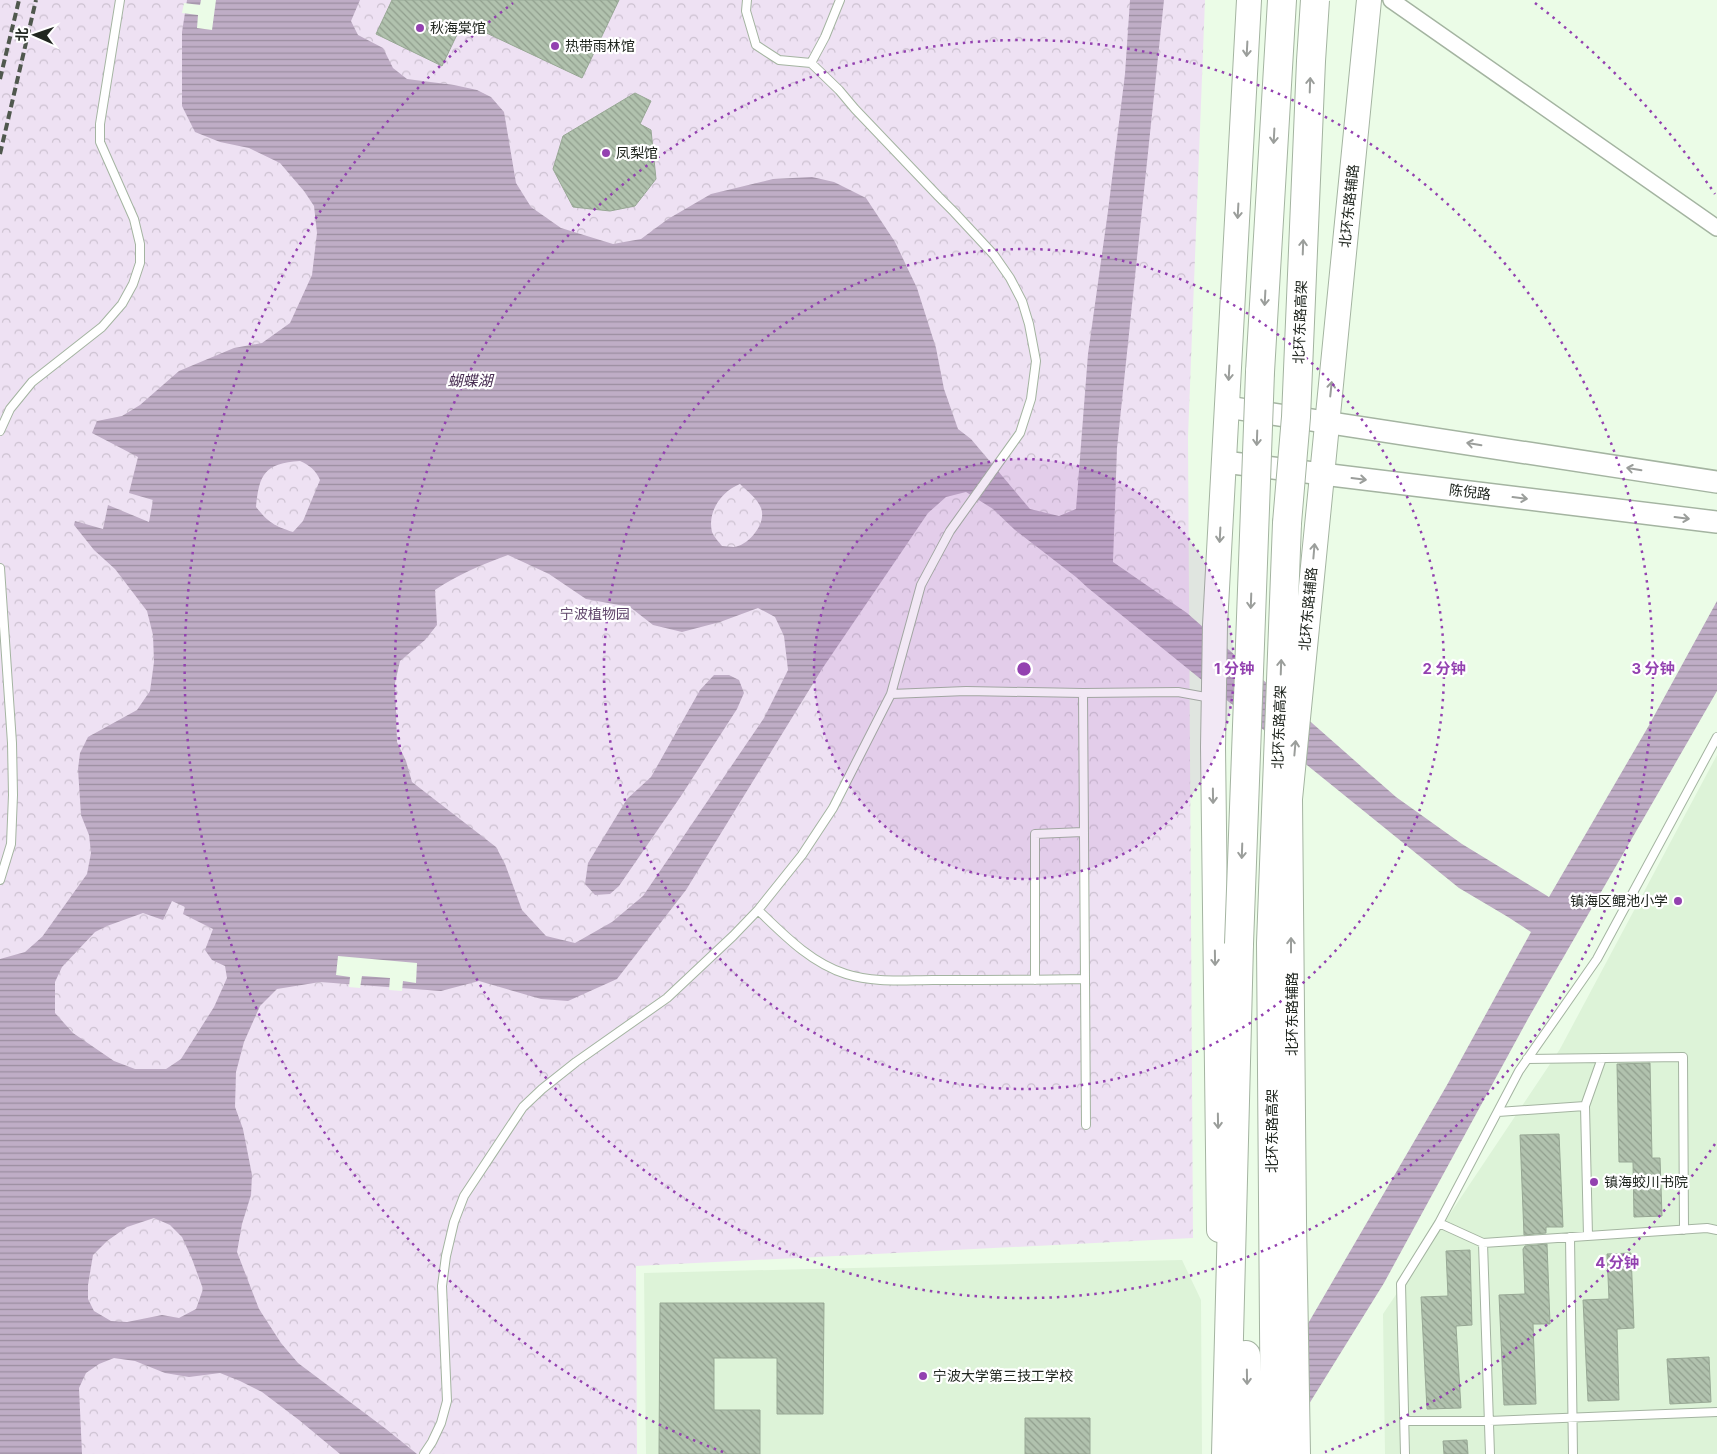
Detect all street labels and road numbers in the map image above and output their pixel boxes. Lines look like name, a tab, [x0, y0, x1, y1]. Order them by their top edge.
street label: 北环东路辅路	[1336, 163, 1361, 249]
street label: 北环东路高架	[1290, 280, 1309, 364]
street label: 陈倪路	[1448, 481, 1492, 502]
street label: 北环东路辅路	[1295, 566, 1320, 652]
street label: 北环东路高架	[1269, 685, 1288, 769]
street label: 北环东路辅路	[1283, 972, 1300, 1056]
street label: 北环东路高架	[1263, 1089, 1280, 1173]

